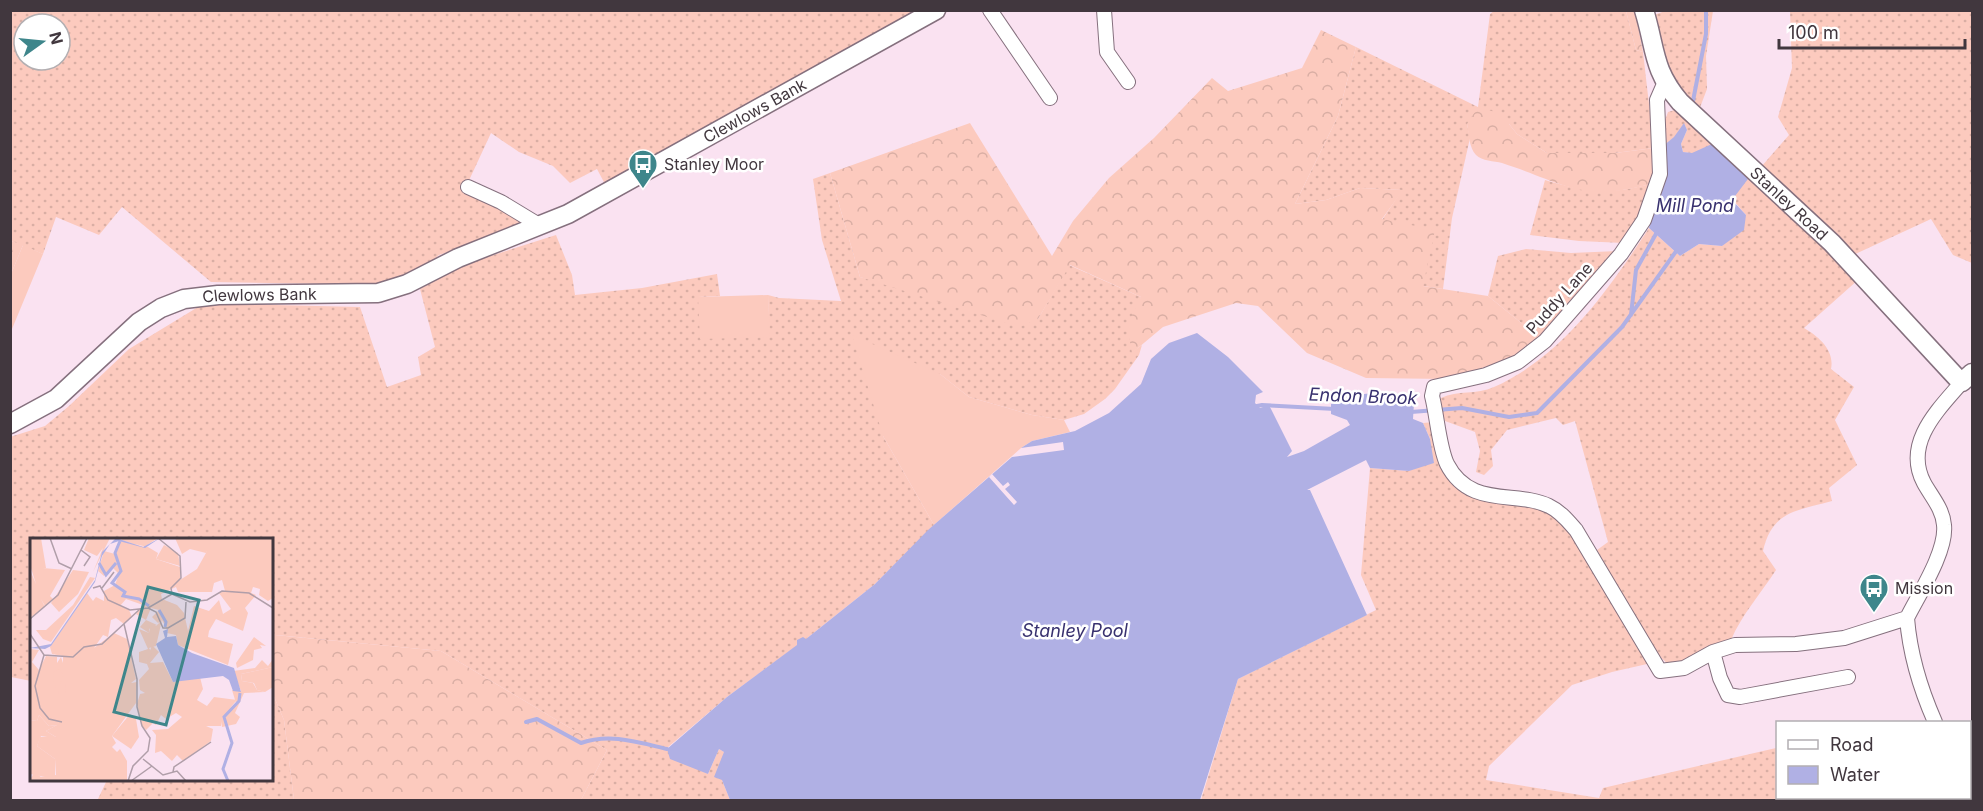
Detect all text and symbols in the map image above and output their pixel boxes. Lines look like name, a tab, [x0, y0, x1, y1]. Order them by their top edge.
north arrow	[12, 12, 72, 72]
scale bar	[1779, 12, 1965, 50]
text: 100 m	[1788, 22, 1839, 43]
text: N	[45, 30, 68, 47]
street label: Clewlows Bank	[700, 74, 810, 147]
bus stop icon: Stanley Moor	[627, 148, 659, 190]
place label: Stanley Moor	[664, 154, 764, 174]
street label: Stanley Road	[1746, 162, 1832, 244]
water label: Mill Pond	[1656, 195, 1734, 216]
street label: Puddy Lane	[1522, 258, 1596, 338]
street label: Clewlows Bank	[201, 284, 317, 307]
water label: Endon Brook	[1308, 384, 1419, 408]
inset map	[30, 538, 273, 781]
bus stop icon: Mission	[1858, 572, 1890, 614]
place label: Mission	[1895, 578, 1953, 598]
water label: Stanley Pool	[1022, 620, 1129, 641]
legend	[1776, 721, 1971, 799]
text: Road	[1830, 734, 1873, 755]
text: Water	[1830, 764, 1880, 785]

